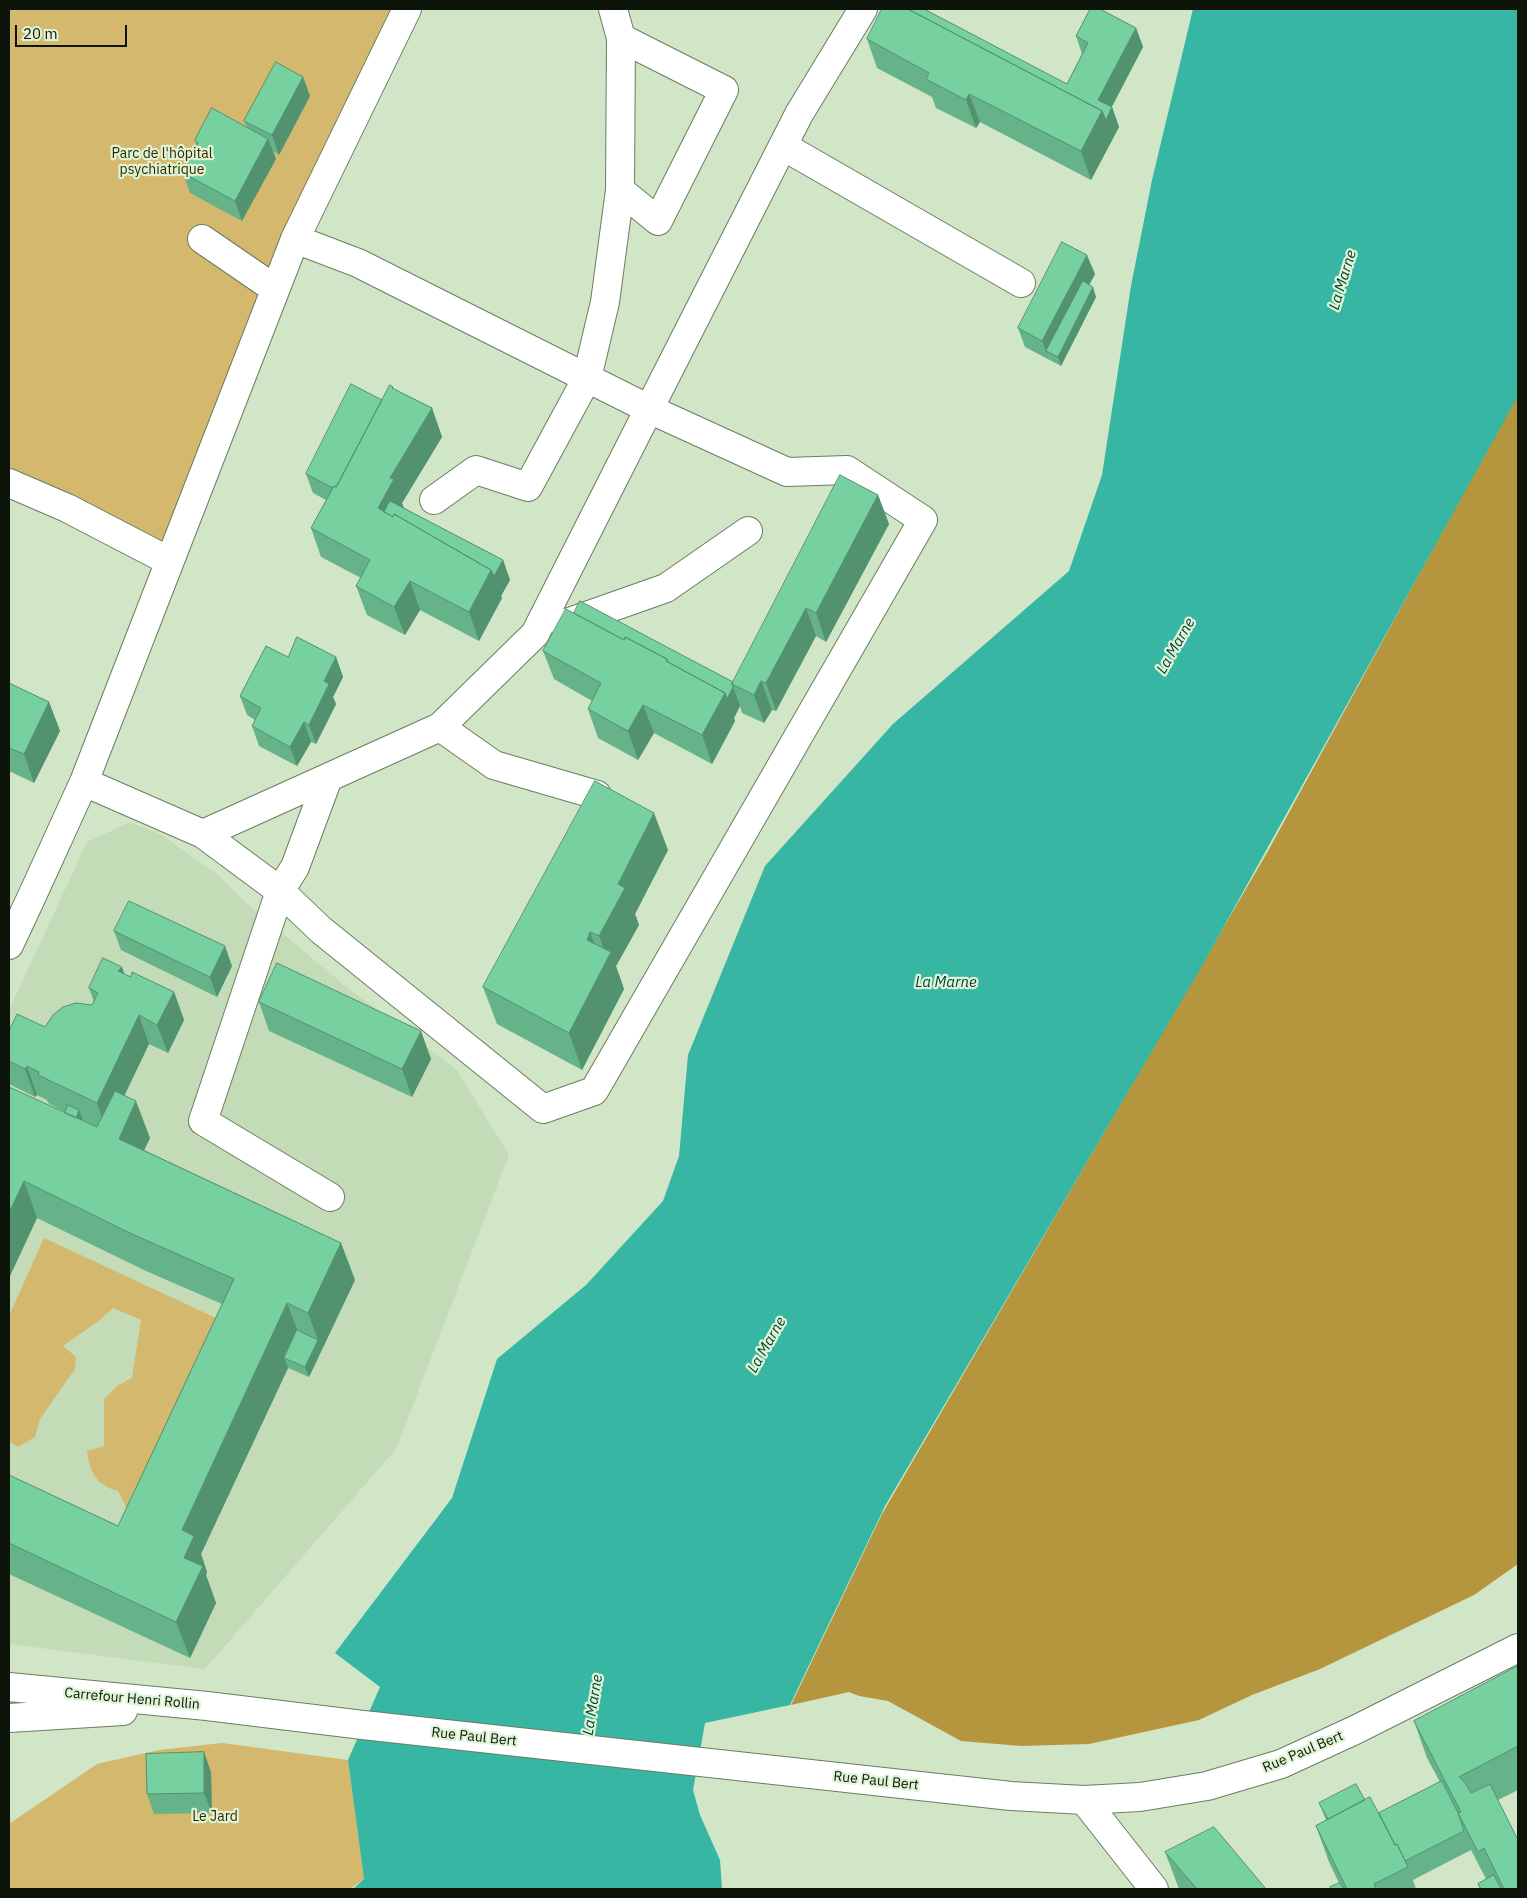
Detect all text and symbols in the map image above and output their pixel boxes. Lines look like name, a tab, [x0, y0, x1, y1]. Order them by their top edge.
scale bar	[18, 15, 130, 47]
text: 20 m	[23, 24, 58, 43]
park label: Parc de l'hôpital psychiatrique	[111, 146, 213, 178]
water label: La Marne	[1325, 248, 1361, 312]
water label: La Marne	[1153, 615, 1199, 677]
water label: La Marne	[915, 974, 977, 992]
water label: La Marne	[744, 1314, 790, 1376]
water label: La Marne	[579, 1673, 607, 1737]
street label: Carrefour Henri Rollin	[64, 1685, 200, 1713]
street label: Rue Paul Bert	[430, 1724, 518, 1750]
street label: Rue Paul Bert	[1260, 1728, 1346, 1776]
street label: Rue Paul Bert	[832, 1768, 920, 1794]
park label: Le Jard	[192, 1809, 238, 1825]

